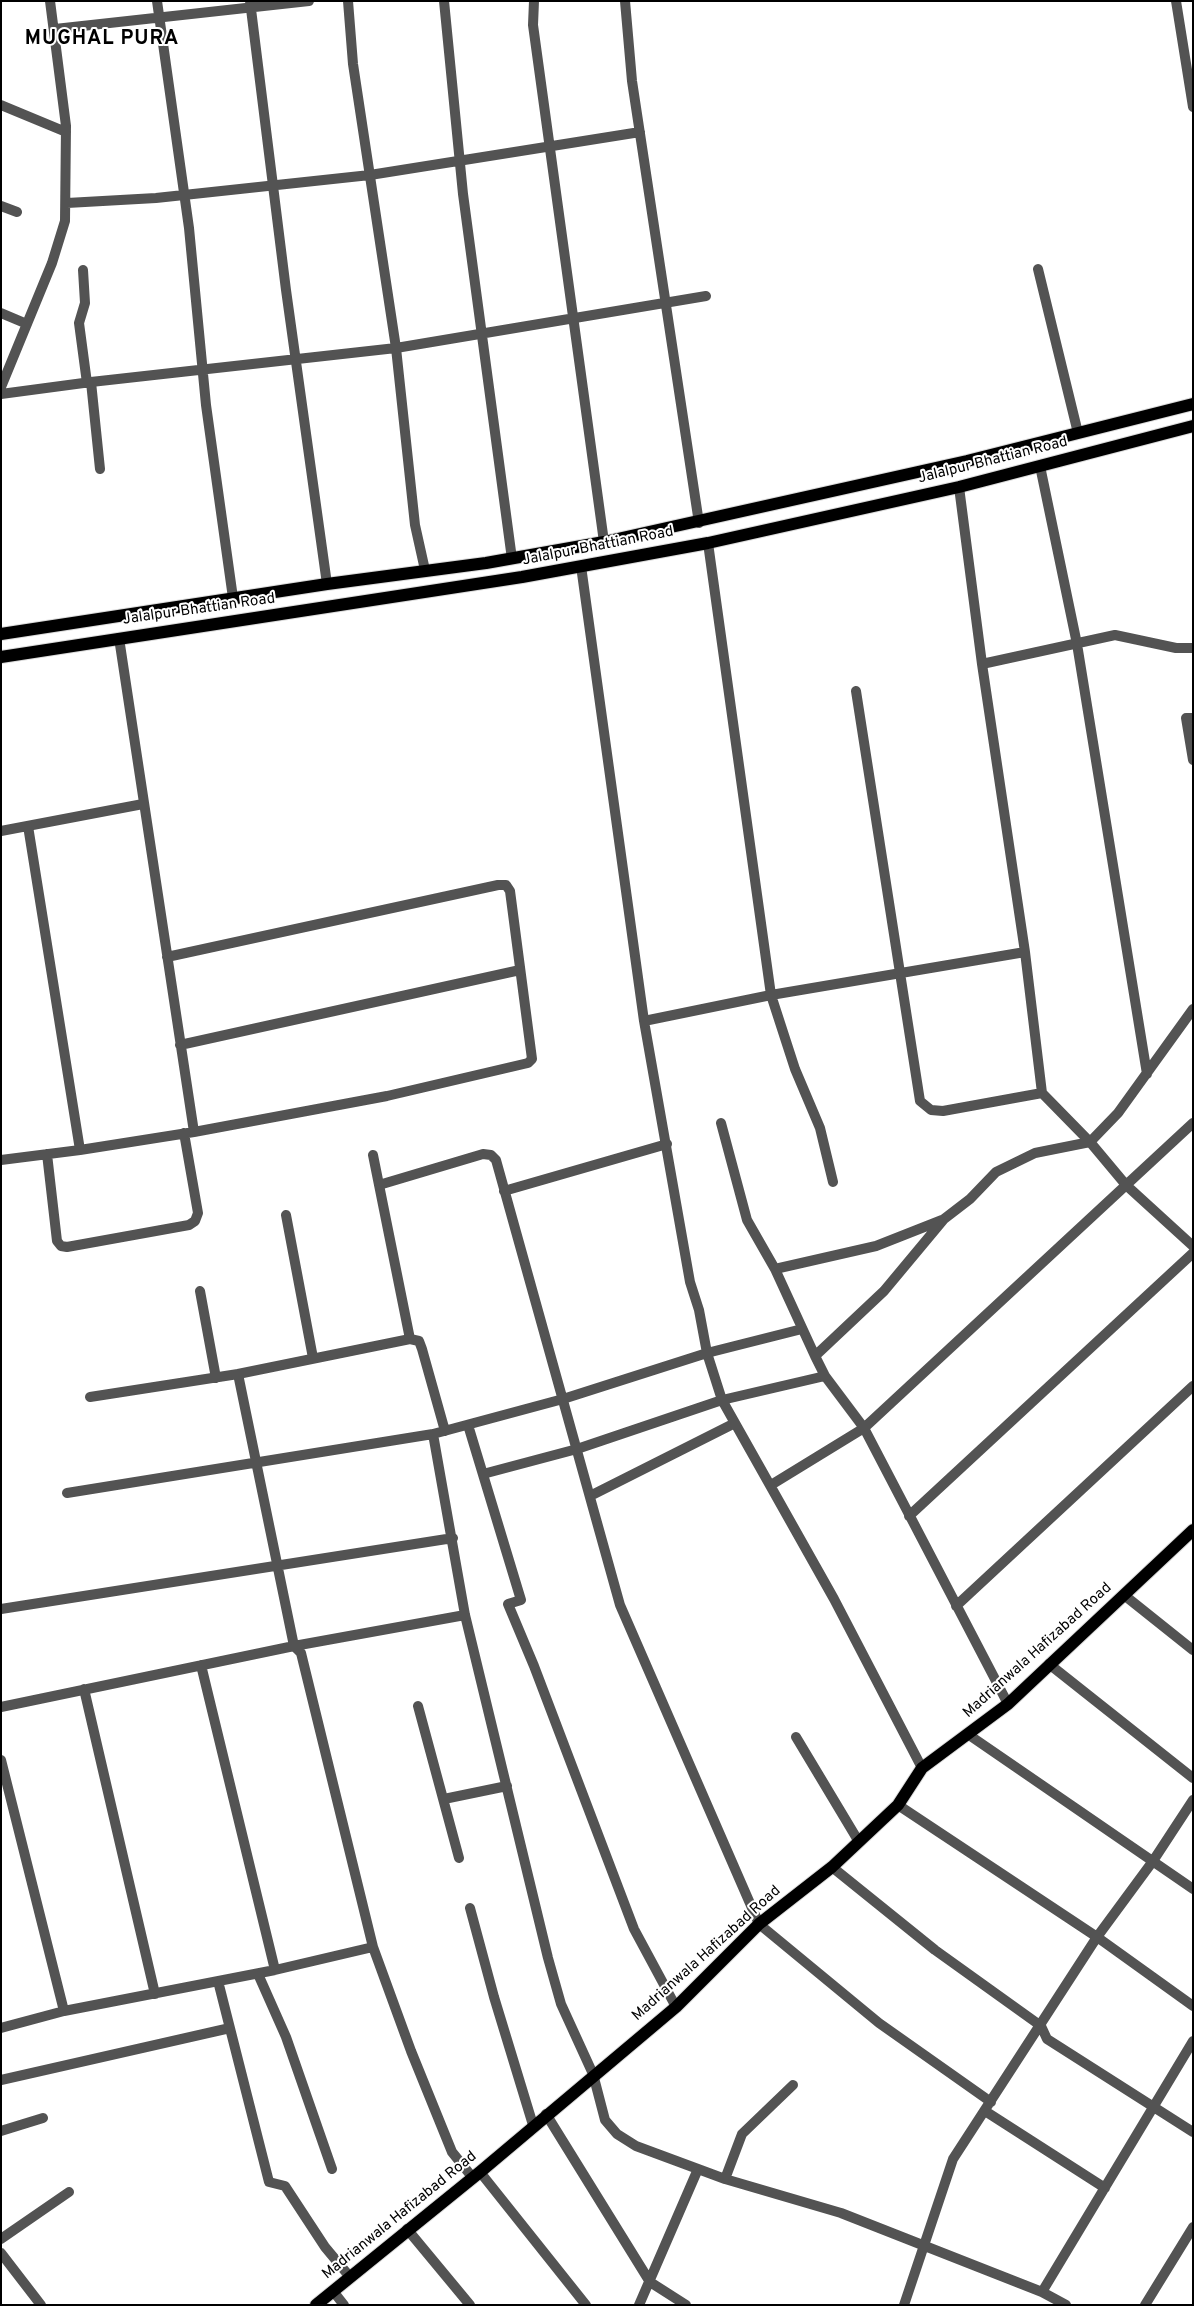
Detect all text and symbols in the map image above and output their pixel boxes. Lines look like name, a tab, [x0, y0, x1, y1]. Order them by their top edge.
district label: MUGHAL PURA	[23, 28, 181, 52]
street label: Jalalpur Bhattian Road	[916, 434, 1070, 488]
street label: Jalalpur Bhattian Road	[521, 524, 675, 570]
street label: Jalalpur Bhattian Road	[122, 590, 276, 630]
street label: Madrianwala Hafizabad Road	[960, 1580, 1116, 1722]
street label: Madrianwala Hafizabad Road	[629, 1883, 785, 2025]
street label: Madrianwala Hafizabad Road	[319, 2148, 481, 2284]

